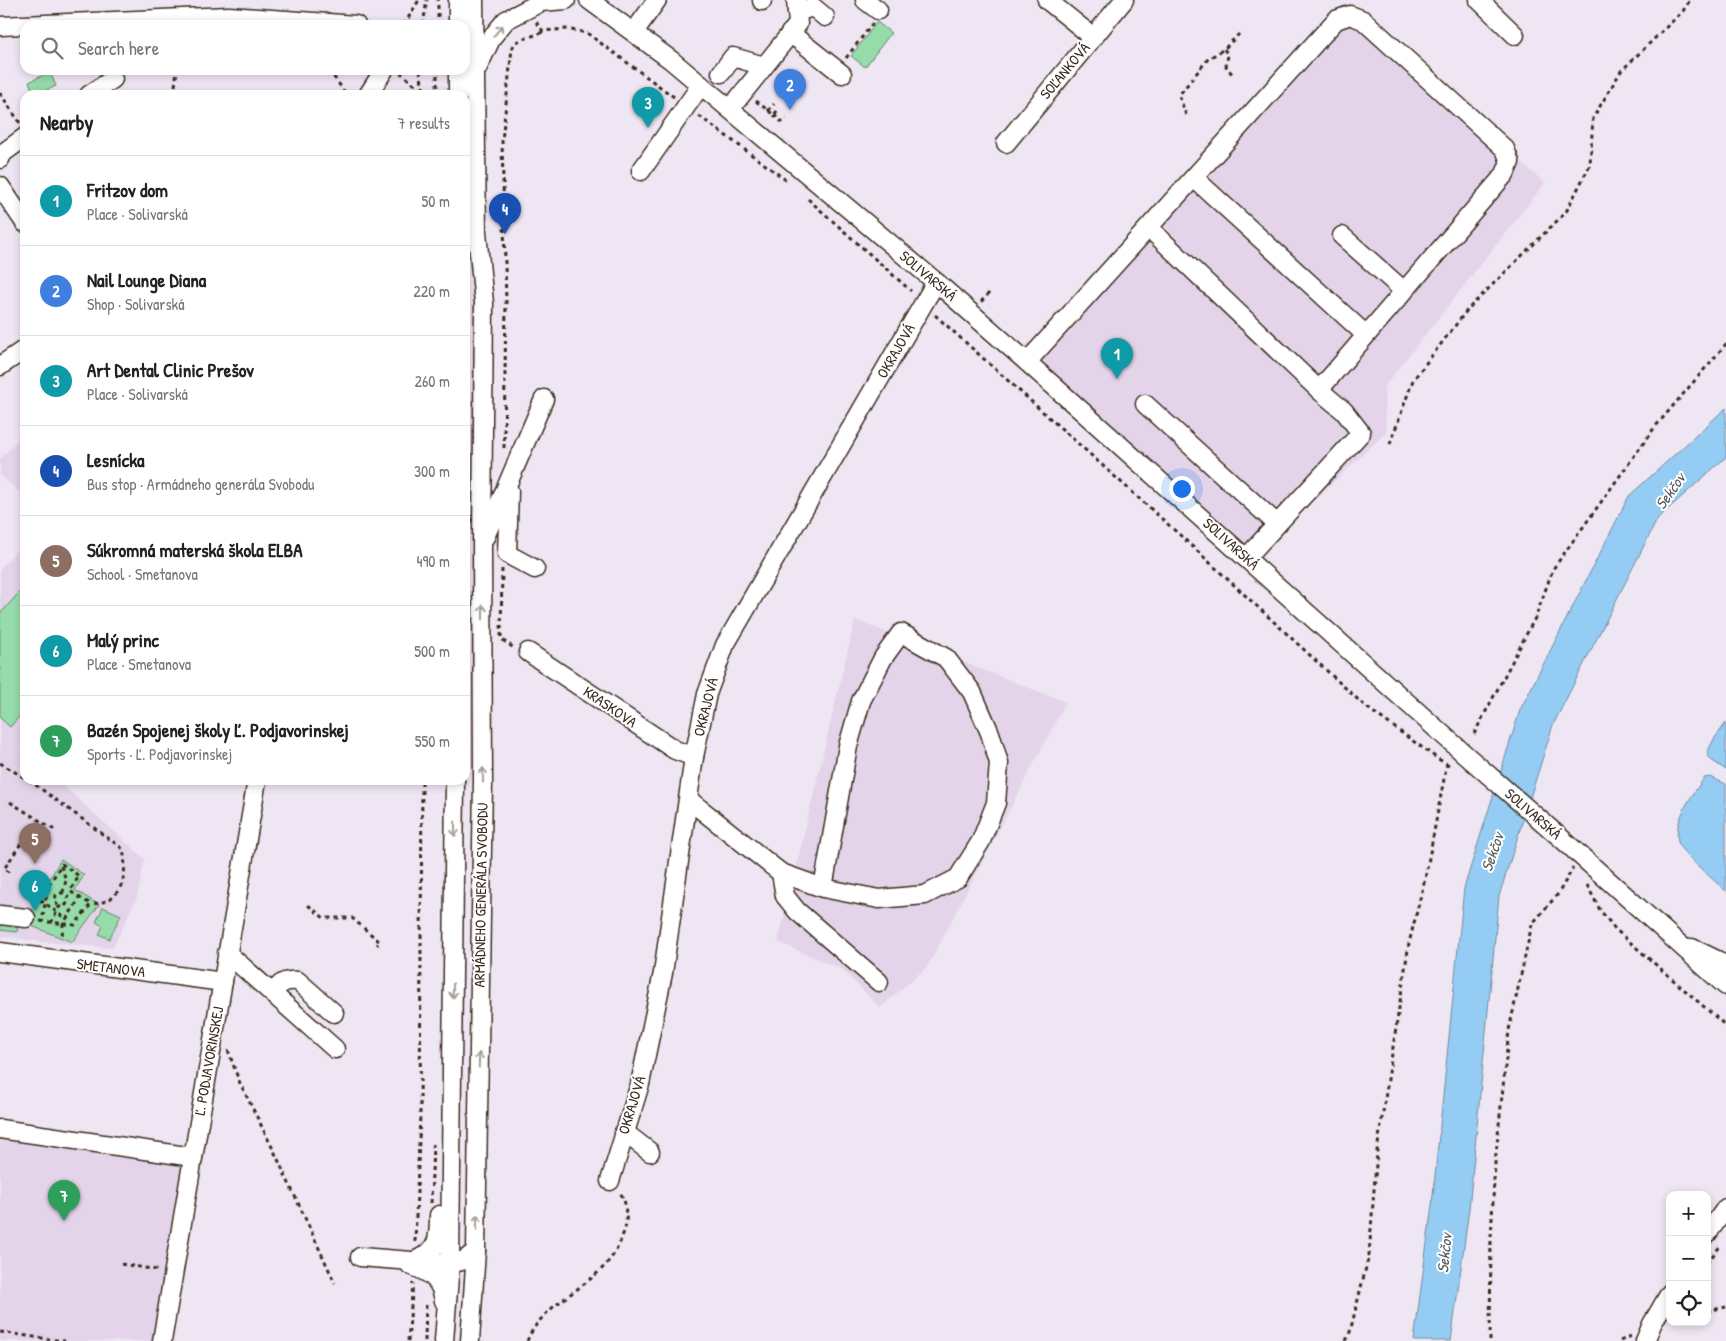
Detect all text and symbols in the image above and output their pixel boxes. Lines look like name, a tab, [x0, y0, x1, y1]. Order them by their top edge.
search box	[20, 20, 470, 75]
one-way arrow	[492, 24, 503, 37]
icon: search	[38, 34, 66, 62]
text: Search here	[78, 35, 159, 61]
street label: SOĽANKOVÁ	[1035, 37, 1095, 103]
pin: 2	[774, 69, 806, 110]
pin: 3	[632, 87, 664, 128]
text: Nearby	[40, 108, 93, 137]
text: 7 results	[397, 112, 450, 134]
text: Fritzov dom	[87, 177, 168, 203]
text: 1	[53, 190, 59, 212]
text: 50 m	[422, 190, 450, 212]
pin: 4	[489, 193, 521, 234]
text: Place · Solivarská	[87, 203, 188, 225]
street label: SOLIVARSKÁ	[895, 245, 962, 306]
text: Nail Lounge Diana	[87, 267, 206, 293]
text: 2	[52, 280, 60, 302]
text: 220 m	[413, 280, 450, 302]
text: Shop · Solivarská	[87, 293, 184, 315]
street label: OKRAJOVÁ	[871, 319, 920, 382]
pin: 1	[1101, 338, 1133, 379]
text: Art Dental Clinic Prešov	[87, 357, 254, 383]
text: 3	[52, 370, 60, 392]
text: 260 m	[414, 370, 450, 392]
text: Place · Solivarská	[87, 383, 188, 405]
text: Lesnícka	[87, 447, 145, 473]
text: 4	[53, 460, 59, 482]
text: 300 m	[414, 460, 450, 482]
water label: Sekčov	[1650, 466, 1692, 513]
text: Bus stop · Armádneho generála Svobodu	[87, 473, 314, 495]
your location	[1169, 476, 1195, 502]
street label: SOLIVARSKÁ	[1199, 513, 1264, 575]
text: Súkromná materská škola ELBA	[87, 537, 302, 563]
text: 5	[53, 550, 59, 572]
text: 490 m	[416, 550, 450, 572]
text: School · Smetanova	[87, 563, 198, 585]
one-way arrow	[478, 605, 488, 621]
text: Malý princ	[87, 627, 159, 653]
text: 6	[53, 640, 59, 662]
text: 500 m	[414, 640, 450, 662]
text: Place · Smetanova	[87, 653, 191, 675]
street label: OKRAJOVÁ	[688, 675, 723, 739]
street label: KRASKOVA	[579, 681, 642, 733]
text: Bazén Spojenej školy Ľ. Podjavorinskej	[87, 717, 349, 743]
text: 7	[52, 730, 60, 752]
text: 550 m	[415, 730, 450, 752]
text: Sports · Ľ. Podjavorinskej	[87, 743, 232, 765]
one-way arrow	[478, 767, 488, 784]
street label: SOLIVARSKÁ	[1500, 783, 1567, 845]
street label: ARMÁDNEHO GENERÁLA SVOBODU	[468, 802, 493, 988]
one-way arrow	[450, 820, 460, 836]
pin: 5	[19, 823, 51, 864]
water label: Sekčov	[1475, 827, 1510, 874]
pin: 6	[19, 870, 51, 911]
street label: SMETANOVA	[76, 953, 147, 982]
one-way arrow	[448, 982, 458, 999]
street label: Ľ. PODJAVORINSKEJ	[189, 1005, 228, 1117]
one-way arrow	[474, 1052, 484, 1068]
street label: OKRAJOVÁ	[613, 1072, 651, 1137]
pin: 7	[48, 1180, 80, 1221]
map controls	[1666, 1191, 1711, 1326]
button: +	[1666, 1191, 1711, 1236]
one-way arrow	[472, 1215, 482, 1231]
water label: Sekčov	[1431, 1230, 1457, 1274]
button: −	[1666, 1236, 1711, 1281]
button: locate	[1666, 1281, 1711, 1326]

